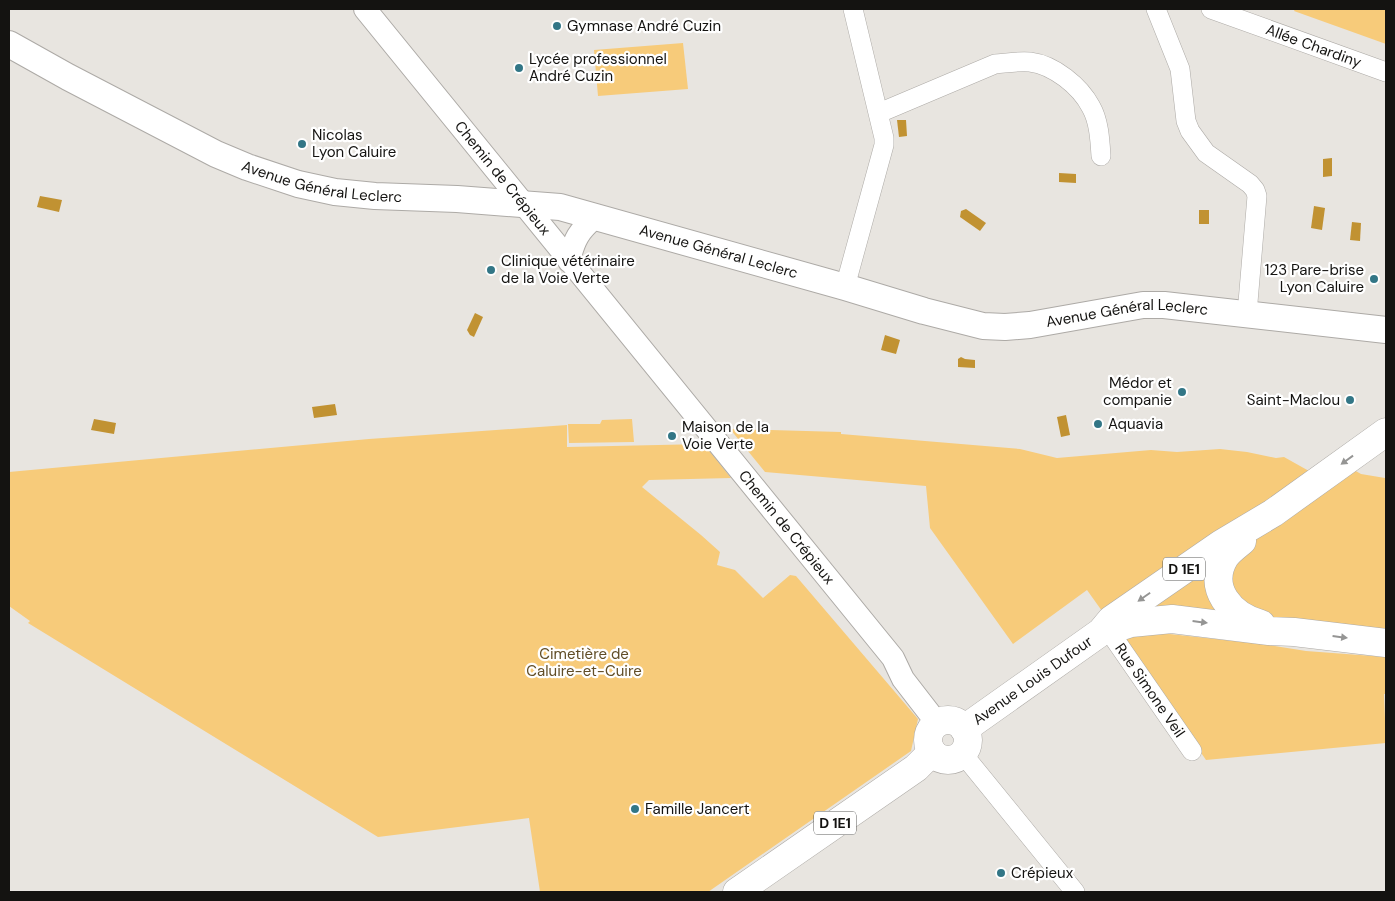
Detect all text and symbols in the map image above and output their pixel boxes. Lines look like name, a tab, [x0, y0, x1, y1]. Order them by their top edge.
place label: Gymnase André Cuzin	[567, 16, 721, 36]
marker: Gymnase André Cuzin	[551, 20, 563, 32]
street label: Allée Chardiny	[1263, 20, 1365, 73]
place label: Lycée professionnel André Cuzin	[529, 49, 667, 86]
marker: Lycée professionnel André Cuzin	[513, 62, 525, 74]
street label: Chemin de Crépieux	[450, 117, 555, 240]
place label: Nicolas Lyon Caluire	[312, 125, 396, 162]
marker: Nicolas Lyon Caluire	[296, 138, 308, 150]
street label: Avenue Général Leclerc	[239, 156, 402, 207]
street label: Avenue Général Leclerc	[637, 220, 800, 283]
place label: Clinique vétérinaire de la Voie Verte	[501, 251, 635, 288]
place label: 123 Pare-brise Lyon Caluire	[1265, 260, 1364, 297]
marker: Clinique vétérinaire de la Voie Verte	[485, 264, 497, 276]
marker: 123 Pare-brise Lyon Caluire	[1368, 273, 1380, 285]
street label: Avenue Général Leclerc	[1044, 295, 1209, 332]
place label: Médor et companie	[1103, 373, 1172, 410]
marker: Médor et companie	[1176, 386, 1188, 398]
place label: Saint-Maclou	[1247, 390, 1340, 410]
marker: Saint-Maclou	[1344, 394, 1356, 406]
place label: Aquavia	[1108, 414, 1163, 434]
place label: Maison de la Voie Verte	[682, 417, 769, 454]
marker: Aquavia	[1092, 418, 1104, 430]
marker: Maison de la Voie Verte	[666, 430, 678, 442]
one-way arrow	[1340, 455, 1354, 465]
street label: Chemin de Crépieux	[734, 466, 839, 589]
road number: D 1E1	[1163, 558, 1205, 580]
one-way arrow	[1137, 592, 1151, 602]
one-way arrow	[1192, 618, 1208, 626]
street label: Avenue Louis Dufour	[969, 631, 1097, 730]
one-way arrow	[1332, 634, 1348, 642]
street label: Rue Simone Veil	[1110, 639, 1190, 741]
park label: Cimetière de Caluire-et-Cuire	[526, 644, 642, 681]
place label: Famille Jancert	[645, 799, 750, 819]
marker: Famille Jancert	[629, 803, 641, 815]
road number: D 1E1	[814, 811, 856, 834]
place label: Crépieux	[1011, 863, 1074, 883]
marker: Crépieux	[995, 867, 1007, 879]

